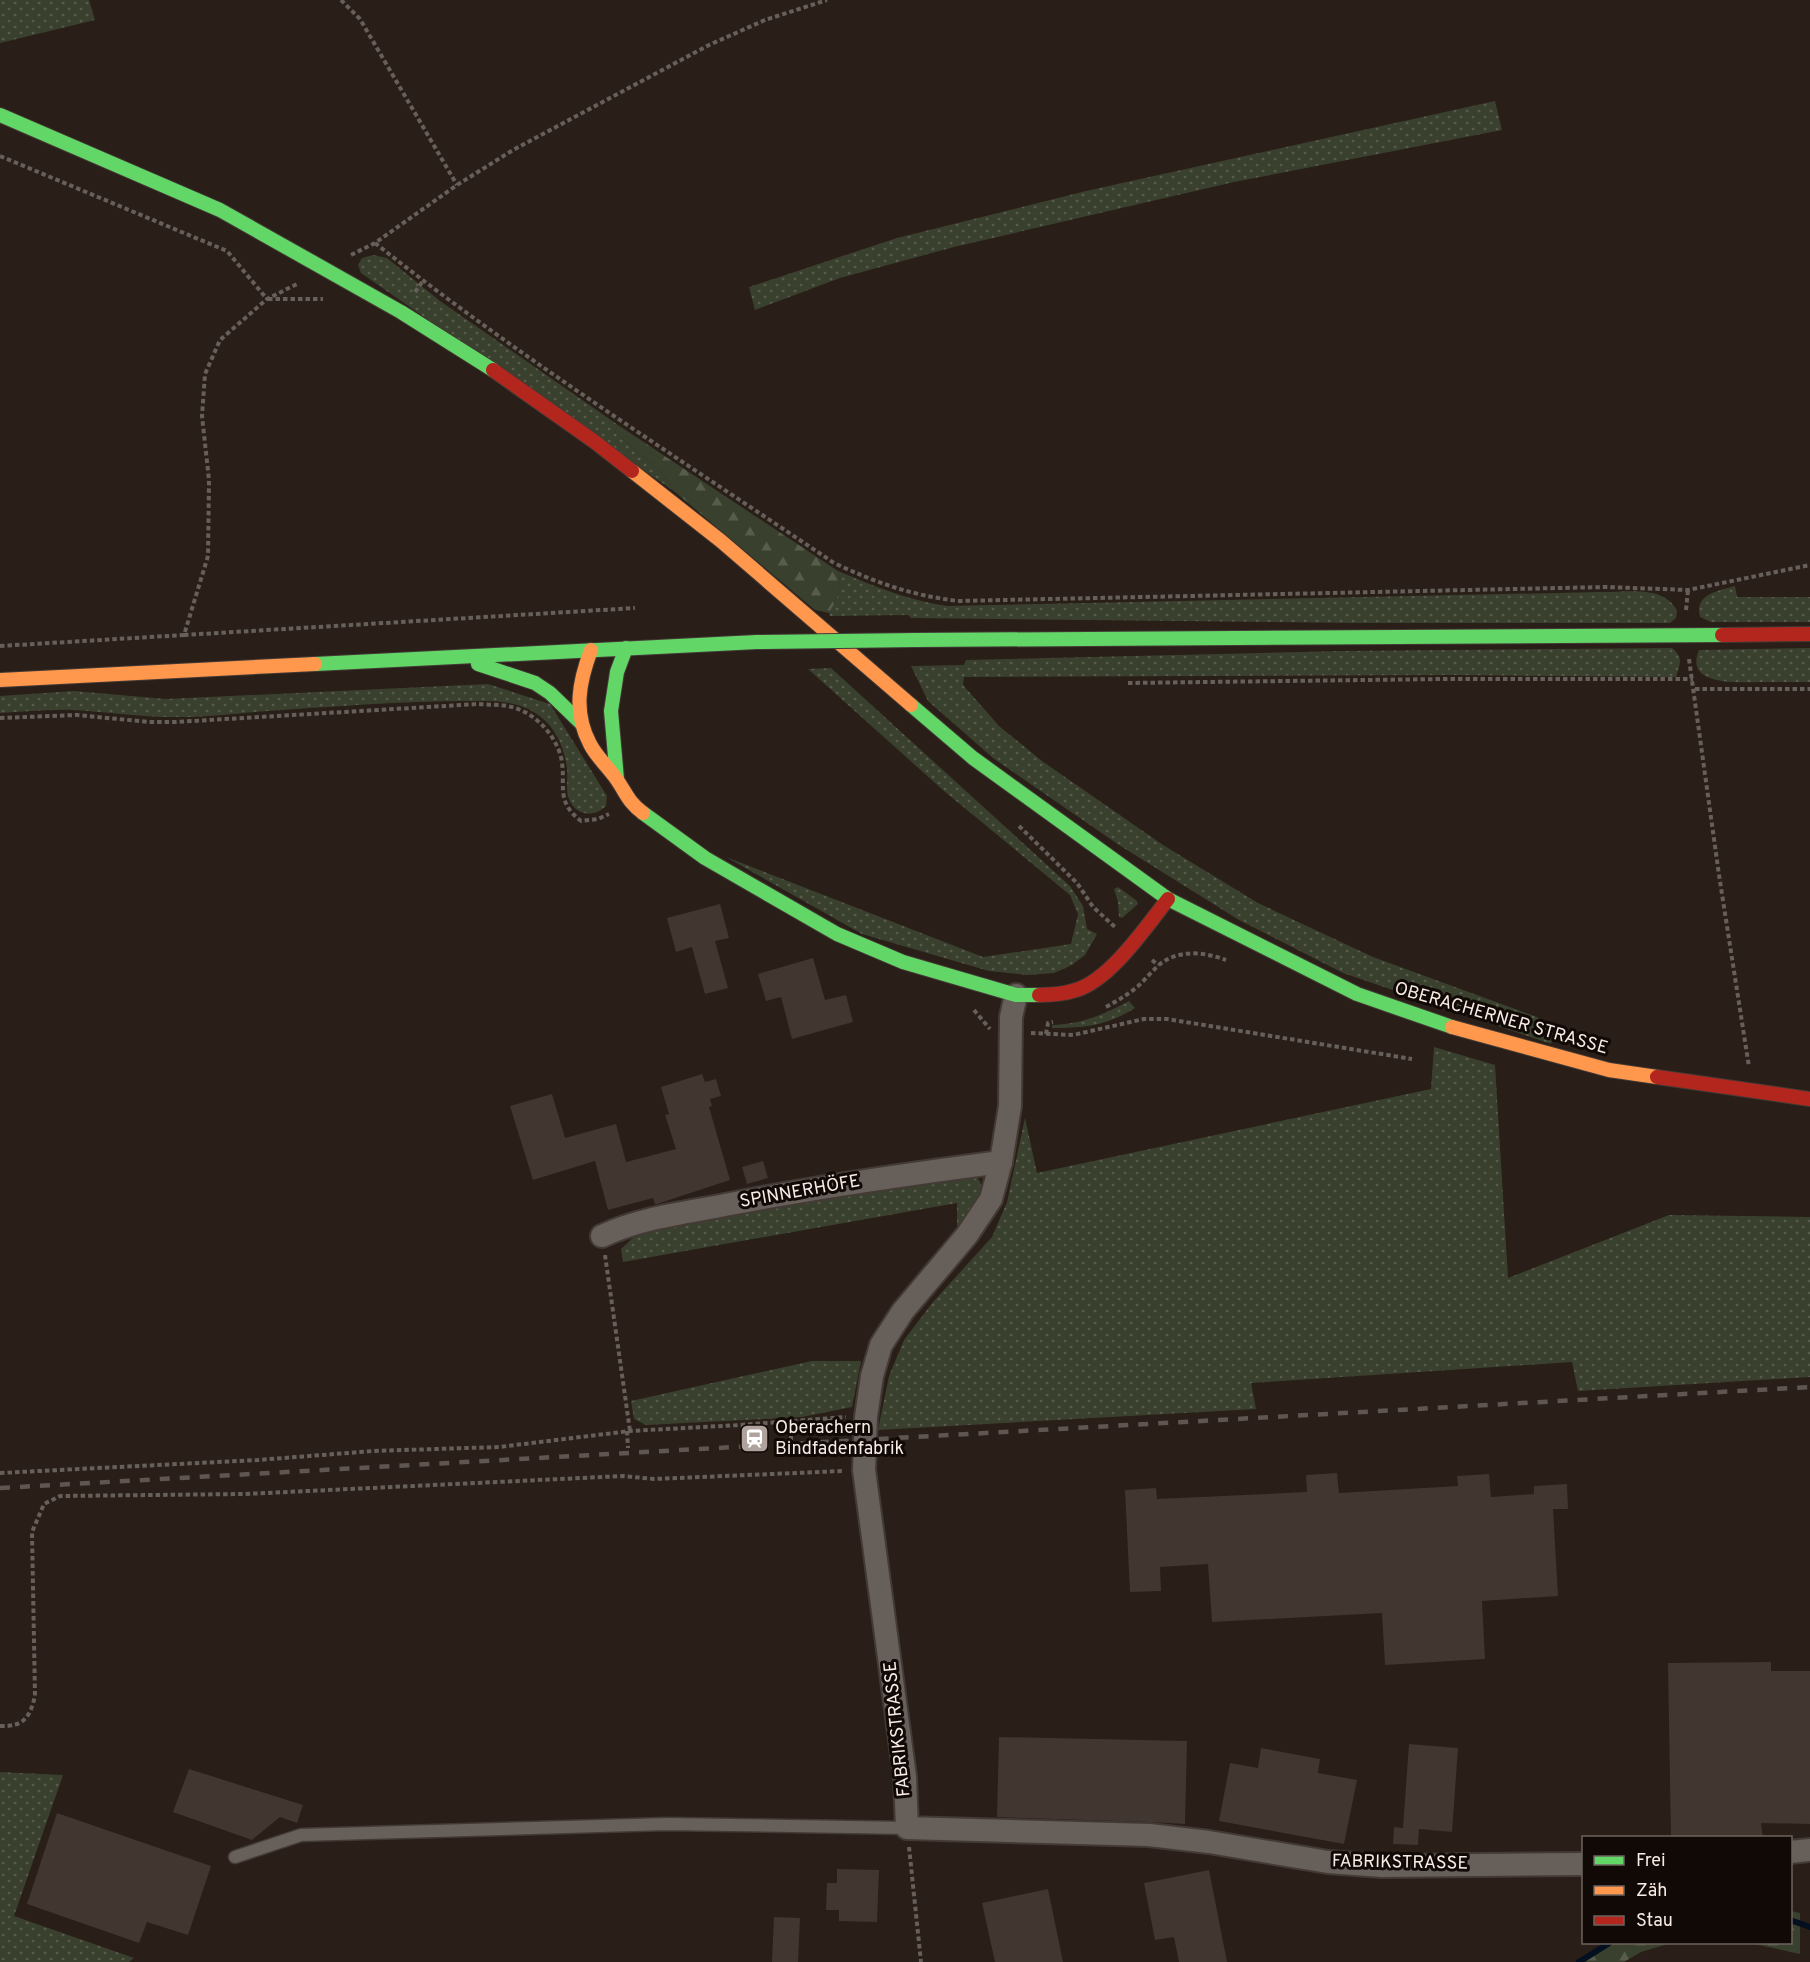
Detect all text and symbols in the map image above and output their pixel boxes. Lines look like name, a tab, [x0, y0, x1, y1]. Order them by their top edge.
street label: OBERACHERNER STRASSE	[1392, 977, 1610, 1061]
street label: SPINNERHÖFE	[738, 1168, 862, 1214]
place label: Oberachern Bindfadenfabrik	[775, 1417, 904, 1461]
station icon: Oberachern Bindfadenfabrik	[738, 1422, 770, 1454]
street label: FABRIKSTRASSE	[879, 1660, 917, 1798]
legend	[1582, 1836, 1792, 1944]
street label: FABRIKSTRASSE	[1332, 1850, 1468, 1876]
text: Frei	[1636, 1850, 1666, 1873]
text: Zäh	[1636, 1880, 1667, 1903]
text: Stau	[1636, 1910, 1673, 1933]

